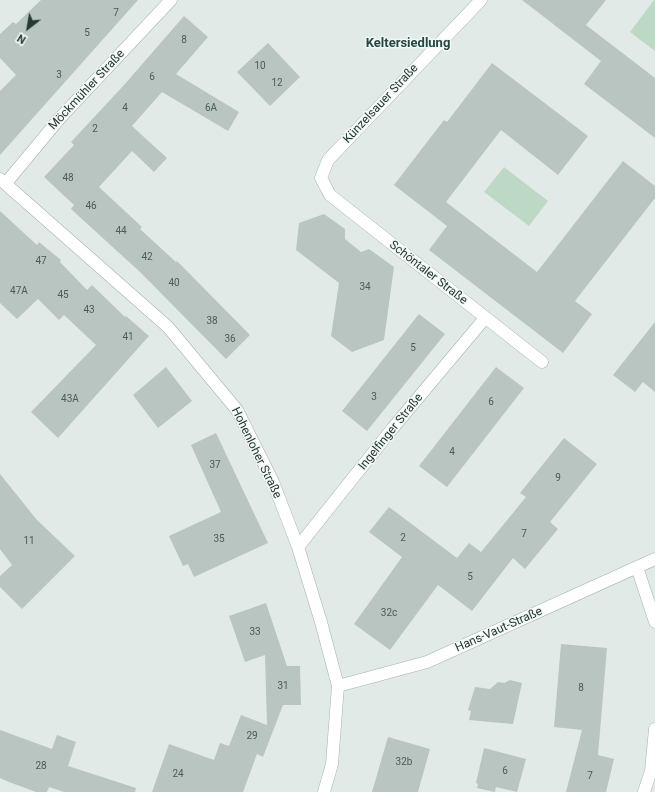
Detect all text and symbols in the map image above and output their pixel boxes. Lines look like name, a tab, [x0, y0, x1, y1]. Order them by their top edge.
house number: 7	[113, 7, 119, 19]
north arrow	[8, 8, 48, 48]
house number: 5	[84, 27, 90, 39]
text: N	[15, 31, 28, 46]
house number: 8	[181, 34, 187, 46]
district label: Keltersiedlung	[366, 36, 450, 52]
street label: Möckmühler Straße	[46, 47, 128, 133]
house number: 10	[254, 60, 266, 72]
street label: Künzelsauer Straße	[340, 61, 422, 147]
house number: 3	[56, 69, 62, 81]
house number: 6	[149, 71, 155, 83]
house number: 12	[271, 77, 283, 89]
house number: 4	[122, 102, 128, 114]
house number: 6A	[205, 102, 217, 114]
house number: 2	[92, 123, 98, 135]
house number: 48	[62, 172, 74, 184]
house number: 46	[85, 200, 97, 212]
house number: 44	[115, 225, 127, 237]
street label: Schöntaler Straße	[386, 238, 470, 308]
house number: 42	[141, 251, 153, 263]
house number: 47	[35, 255, 47, 267]
house number: 40	[168, 277, 180, 289]
house number: 34	[359, 281, 371, 293]
house number: 47A	[10, 285, 28, 297]
house number: 45	[57, 289, 69, 301]
house number: 43	[83, 304, 95, 316]
house number: 38	[206, 315, 218, 327]
house number: 41	[122, 331, 134, 343]
house number: 36	[224, 333, 236, 345]
house number: 5	[410, 342, 416, 354]
street label: Ingelfinger Straße	[356, 391, 426, 473]
house number: 3	[371, 391, 377, 403]
house number: 43A	[61, 393, 79, 405]
house number: 6	[488, 396, 494, 408]
street label: Hohenloher Straße	[228, 405, 284, 501]
house number: 4	[449, 446, 455, 458]
house number: 37	[209, 459, 221, 471]
house number: 9	[555, 472, 561, 484]
house number: 7	[521, 528, 527, 540]
house number: 2	[400, 532, 406, 544]
house number: 35	[213, 533, 225, 545]
house number: 11	[23, 535, 35, 547]
house number: 5	[467, 571, 473, 583]
street label: Hans-Vaut-Straße	[453, 604, 545, 656]
house number: 32c	[381, 607, 397, 619]
house number: 33	[249, 626, 261, 638]
house number: 31	[277, 680, 289, 692]
house number: 8	[578, 682, 584, 694]
house number: 29	[246, 730, 258, 742]
house number: 32b	[396, 756, 412, 768]
house number: 28	[35, 760, 47, 772]
house number: 6	[502, 765, 508, 777]
house number: 24	[172, 768, 184, 780]
house number: 7	[587, 770, 593, 782]

